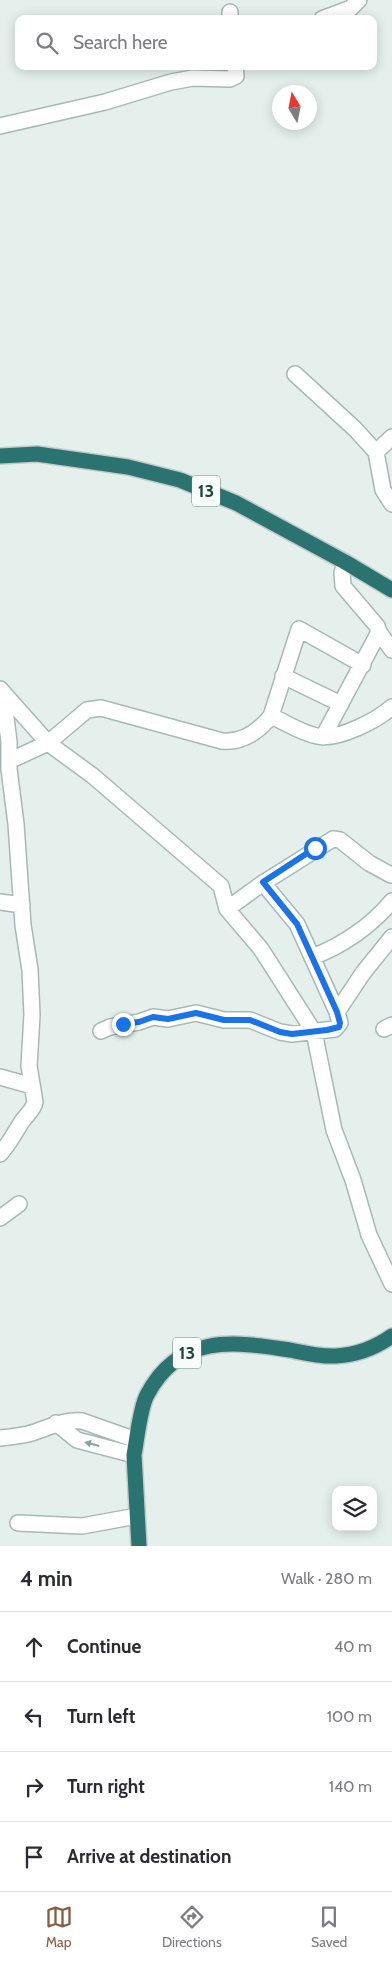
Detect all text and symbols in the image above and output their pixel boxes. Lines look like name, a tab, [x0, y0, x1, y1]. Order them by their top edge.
search box	[15, 15, 377, 70]
icon: search	[33, 29, 61, 57]
text: Search here	[73, 31, 167, 54]
north arrow	[272, 85, 317, 130]
road number: 13	[192, 476, 220, 506]
route start	[304, 837, 327, 860]
route end	[112, 1013, 135, 1036]
road number: 13	[173, 1338, 201, 1369]
one-way arrow	[85, 1439, 100, 1447]
map controls	[332, 1486, 377, 1531]
button: layers	[332, 1486, 377, 1531]
text: 4 min	[20, 1566, 73, 1591]
text: Walk · 280 m	[281, 1569, 372, 1588]
icon: ahead	[20, 1633, 48, 1661]
text: Continue	[67, 1635, 141, 1658]
text: 40 m	[334, 1637, 372, 1656]
icon: left	[20, 1703, 48, 1731]
text: Turn left	[67, 1705, 135, 1728]
text: 100 m	[327, 1707, 372, 1726]
icon: right	[20, 1773, 48, 1801]
text: Turn right	[67, 1775, 145, 1798]
text: 140 m	[329, 1777, 372, 1796]
icon: arrive	[20, 1843, 48, 1871]
text: Arrive at destination	[67, 1845, 231, 1868]
tab: Map	[45, 1903, 73, 1951]
tab: Directions	[162, 1903, 222, 1951]
tab: Saved	[311, 1903, 347, 1951]

